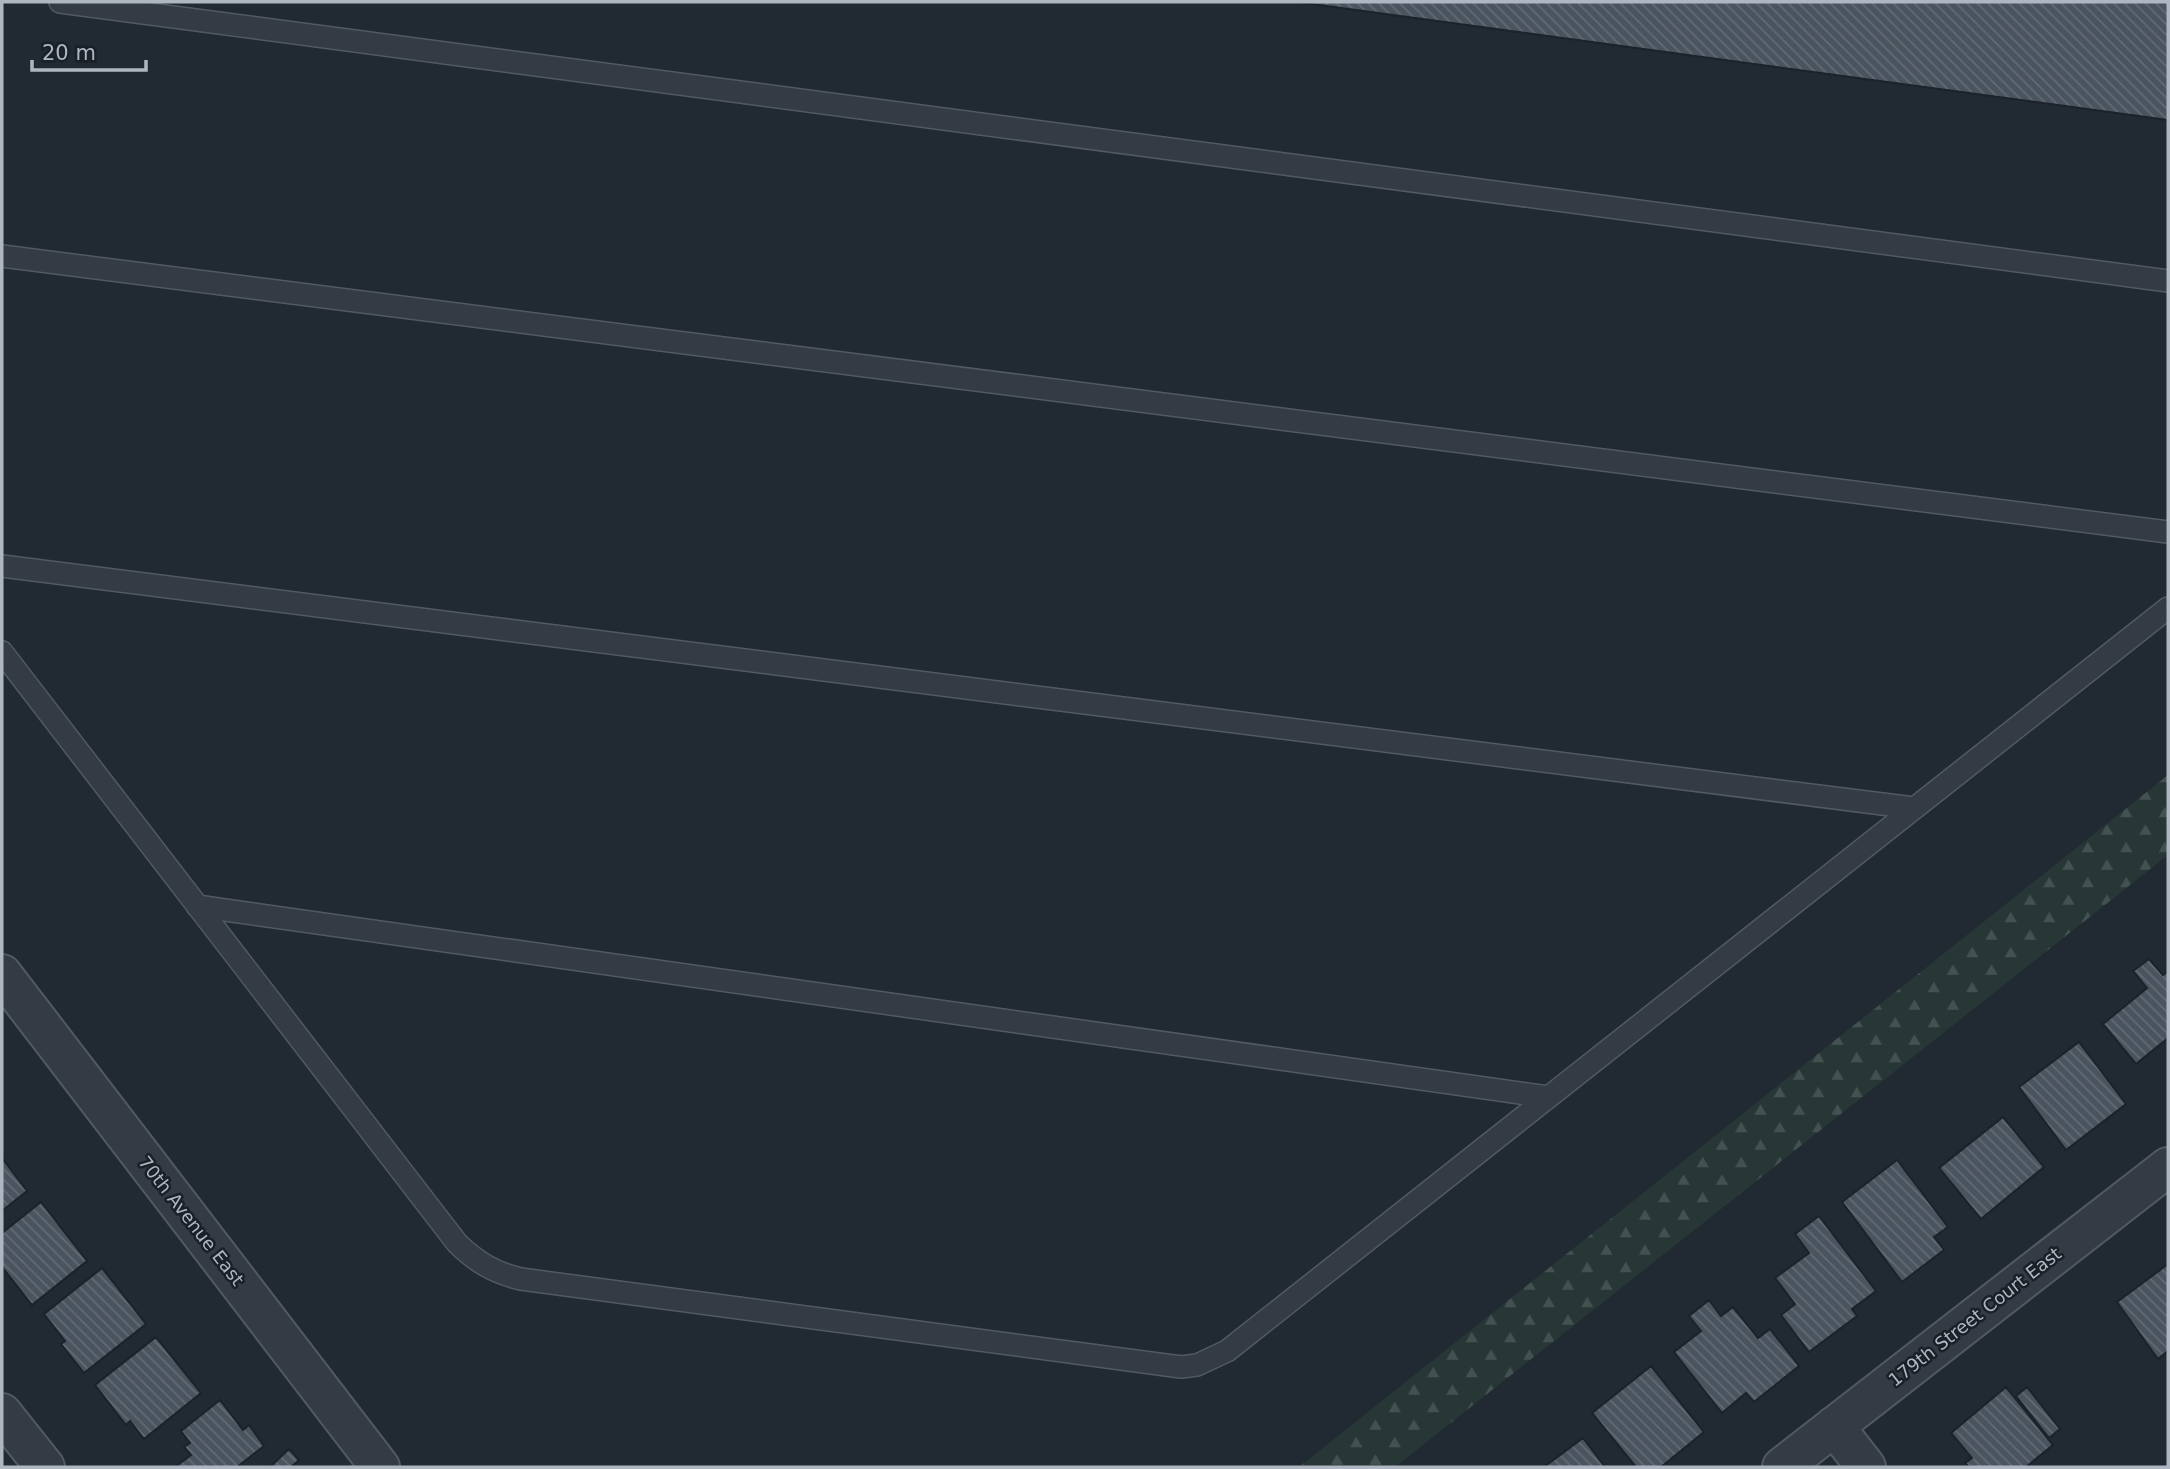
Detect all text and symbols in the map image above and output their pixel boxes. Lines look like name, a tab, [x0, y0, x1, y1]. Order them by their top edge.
scale bar	[32, 28, 145, 72]
text: 20 m	[42, 41, 96, 65]
street label: 70th Avenue East	[134, 1152, 248, 1290]
street label: 179th Street Court East	[1884, 1243, 2065, 1390]

